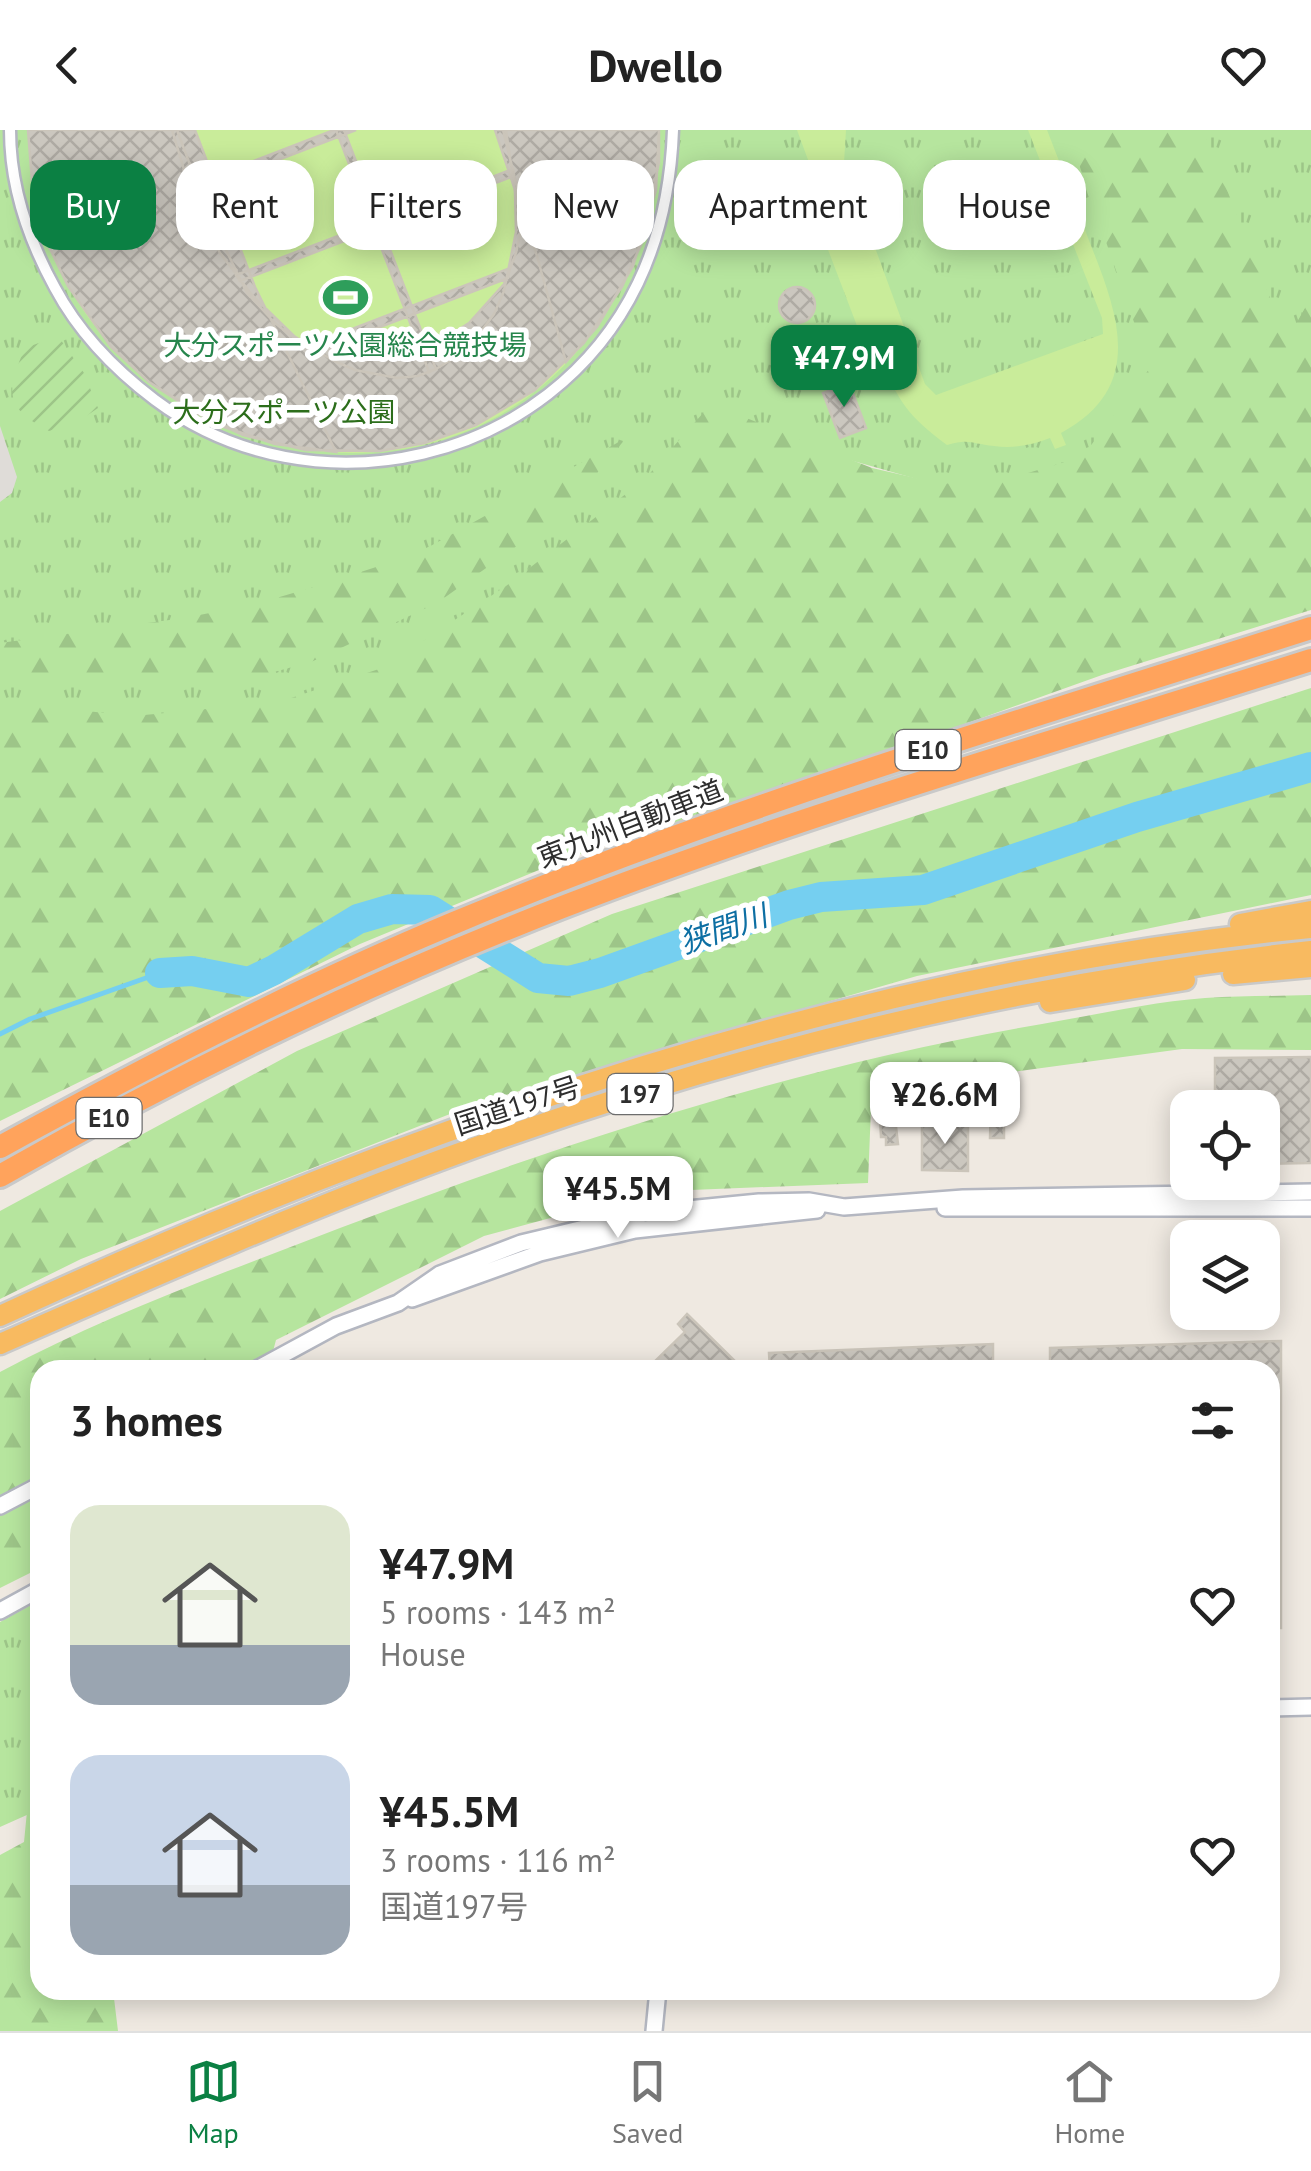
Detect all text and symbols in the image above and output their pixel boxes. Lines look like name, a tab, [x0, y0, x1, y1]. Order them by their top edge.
text: Dwello	[588, 36, 723, 94]
icon: back	[40, 38, 95, 93]
icon: heart	[1216, 38, 1271, 93]
chip: Buy	[30, 160, 156, 250]
chip: Rent	[176, 160, 314, 250]
chip: Filters	[334, 160, 497, 250]
chip: New	[517, 160, 654, 250]
chip: Apartment	[674, 160, 903, 250]
chip: House	[923, 160, 1086, 250]
sports icon: 大分スポーツ公園総合競技場	[321, 274, 369, 322]
pin: ¥47.9M	[763, 325, 925, 410]
place label: 大分スポーツ公園総合競技場	[163, 326, 527, 363]
text: ¥47.9M	[793, 336, 895, 378]
park label: 大分スポーツ公園	[172, 393, 396, 430]
road number: E10	[896, 730, 960, 770]
street label: 東九州自動車道	[532, 771, 728, 875]
water label: 狭間川	[674, 894, 775, 961]
pin: ¥26.6M	[864, 1062, 1026, 1147]
street label: 国道197号	[450, 1067, 584, 1143]
text: ¥26.6M	[892, 1073, 998, 1115]
road number: 197	[608, 1074, 672, 1114]
map controls	[1170, 1090, 1280, 1330]
button: locate	[1170, 1090, 1280, 1200]
road number: E10	[76, 1098, 142, 1138]
pin: ¥45.5M	[537, 1156, 699, 1241]
text: ¥45.5M	[565, 1167, 671, 1209]
button: layers	[1170, 1220, 1280, 1330]
text: 3 homes	[70, 1393, 223, 1448]
icon: filters	[1185, 1393, 1240, 1448]
text: ¥47.9M	[380, 1536, 514, 1591]
icon: home	[150, 1545, 270, 1665]
icon: heart	[1185, 1578, 1240, 1633]
text: 5 rooms · 143 m²	[380, 1591, 616, 1633]
text: House	[380, 1633, 466, 1675]
text: ¥45.5M	[380, 1784, 519, 1839]
icon: home	[150, 1795, 270, 1915]
icon: heart	[1185, 1828, 1240, 1883]
text: 3 rooms · 116 m²	[380, 1839, 616, 1881]
text: 国道197号	[380, 1885, 528, 1927]
tab: Map	[186, 2054, 241, 2151]
tab: Saved	[612, 2054, 683, 2151]
tab: Home	[1055, 2054, 1125, 2151]

